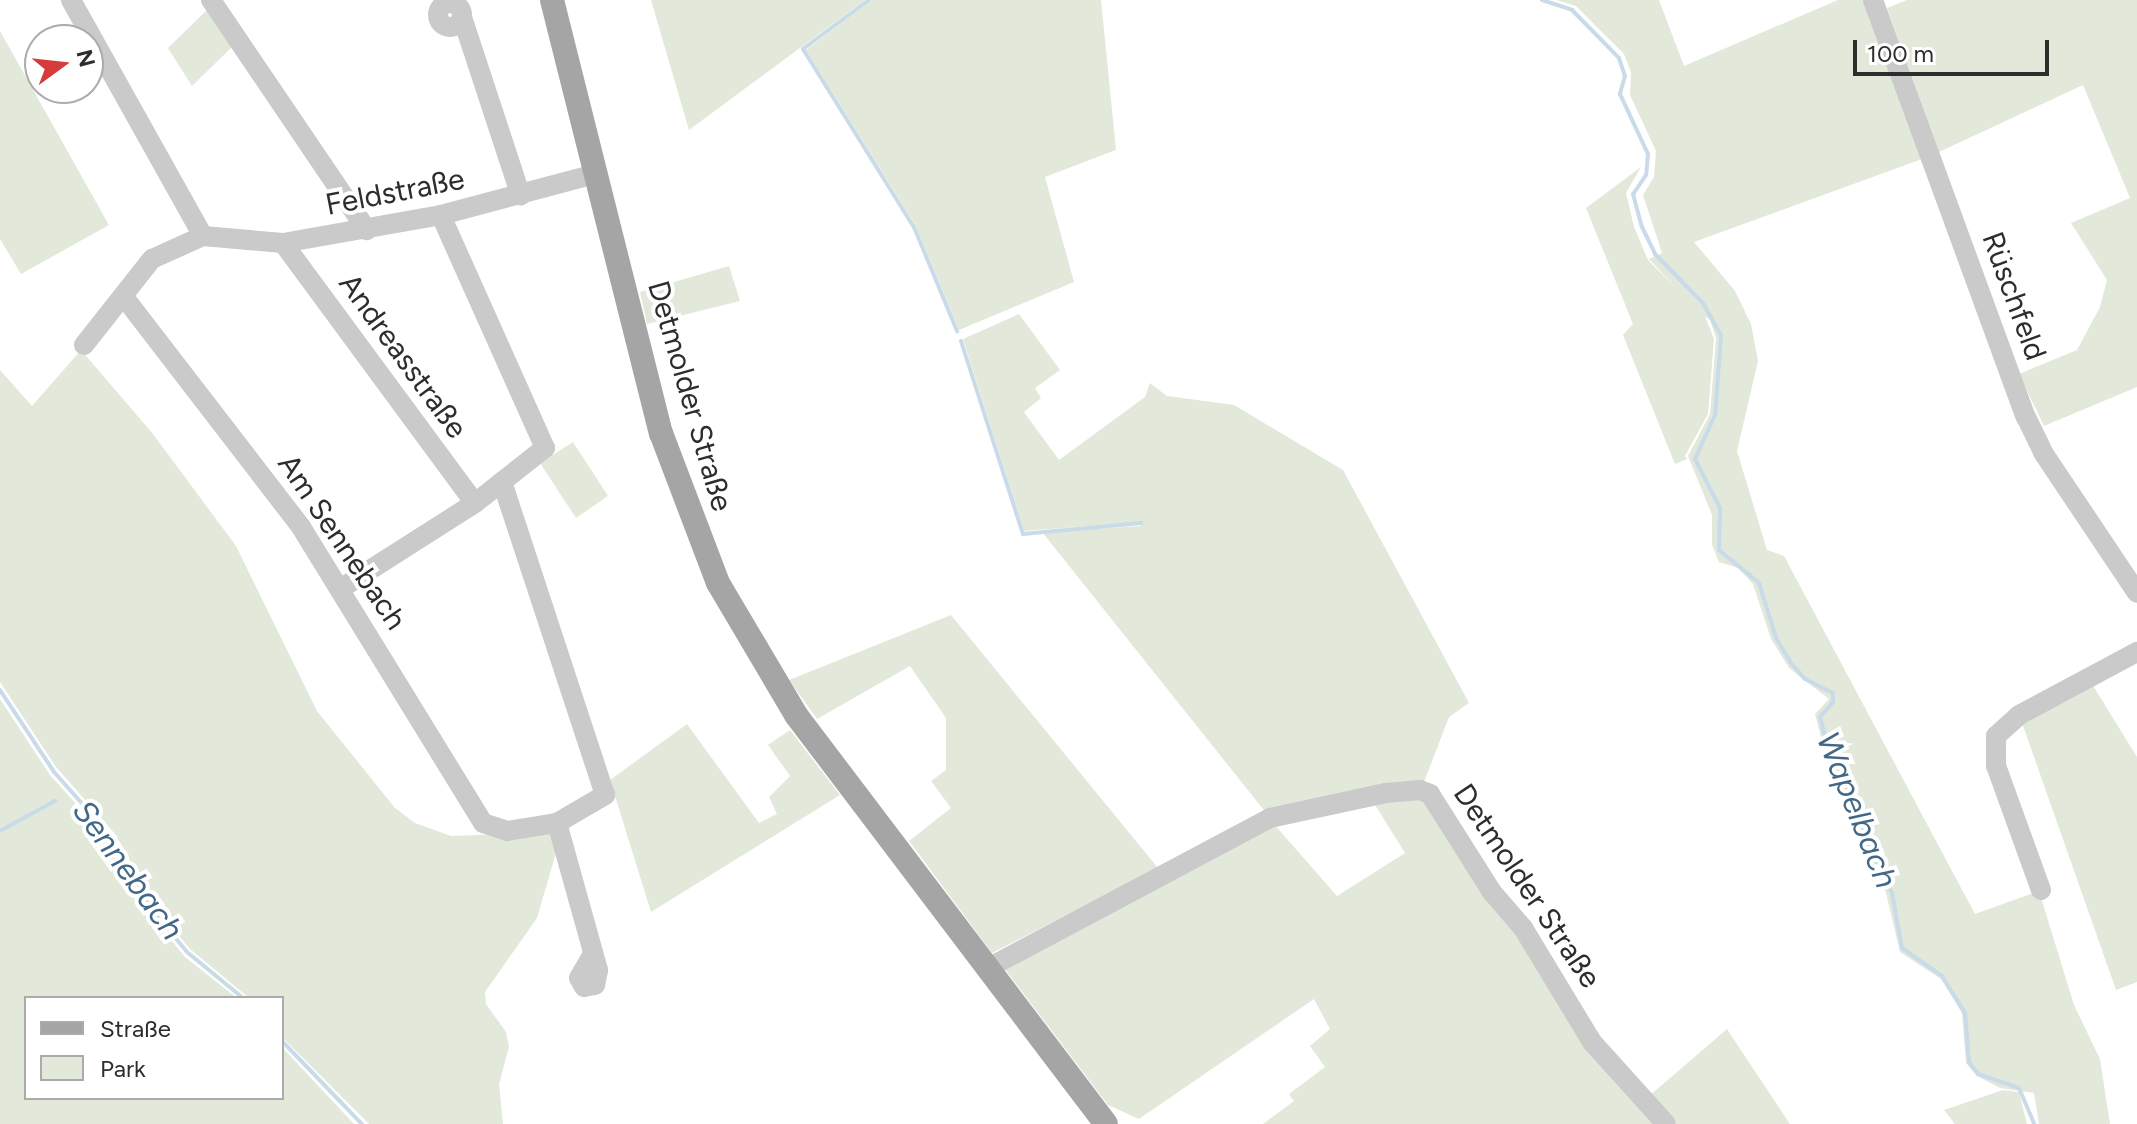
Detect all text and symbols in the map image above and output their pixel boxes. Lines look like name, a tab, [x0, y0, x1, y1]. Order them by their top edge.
north arrow	[24, 24, 104, 104]
scale bar	[1857, 24, 2053, 74]
text: 100 m	[1867, 39, 1934, 68]
text: N	[70, 46, 101, 70]
street label: Feldstraße	[322, 161, 468, 223]
street label: Rüschfeld	[1974, 227, 2054, 365]
street label: Andreasstraße	[331, 267, 475, 445]
street label: Detmolder Straße	[640, 277, 740, 515]
street label: Am Sennebach	[270, 447, 414, 637]
water label: Wapelbach	[1808, 727, 1906, 893]
street label: Detmolder Straße	[1446, 777, 1608, 995]
water label: Sennebach	[65, 793, 191, 947]
legend	[24, 996, 284, 1100]
text: Straße	[100, 1014, 171, 1043]
text: Park	[100, 1054, 146, 1083]

